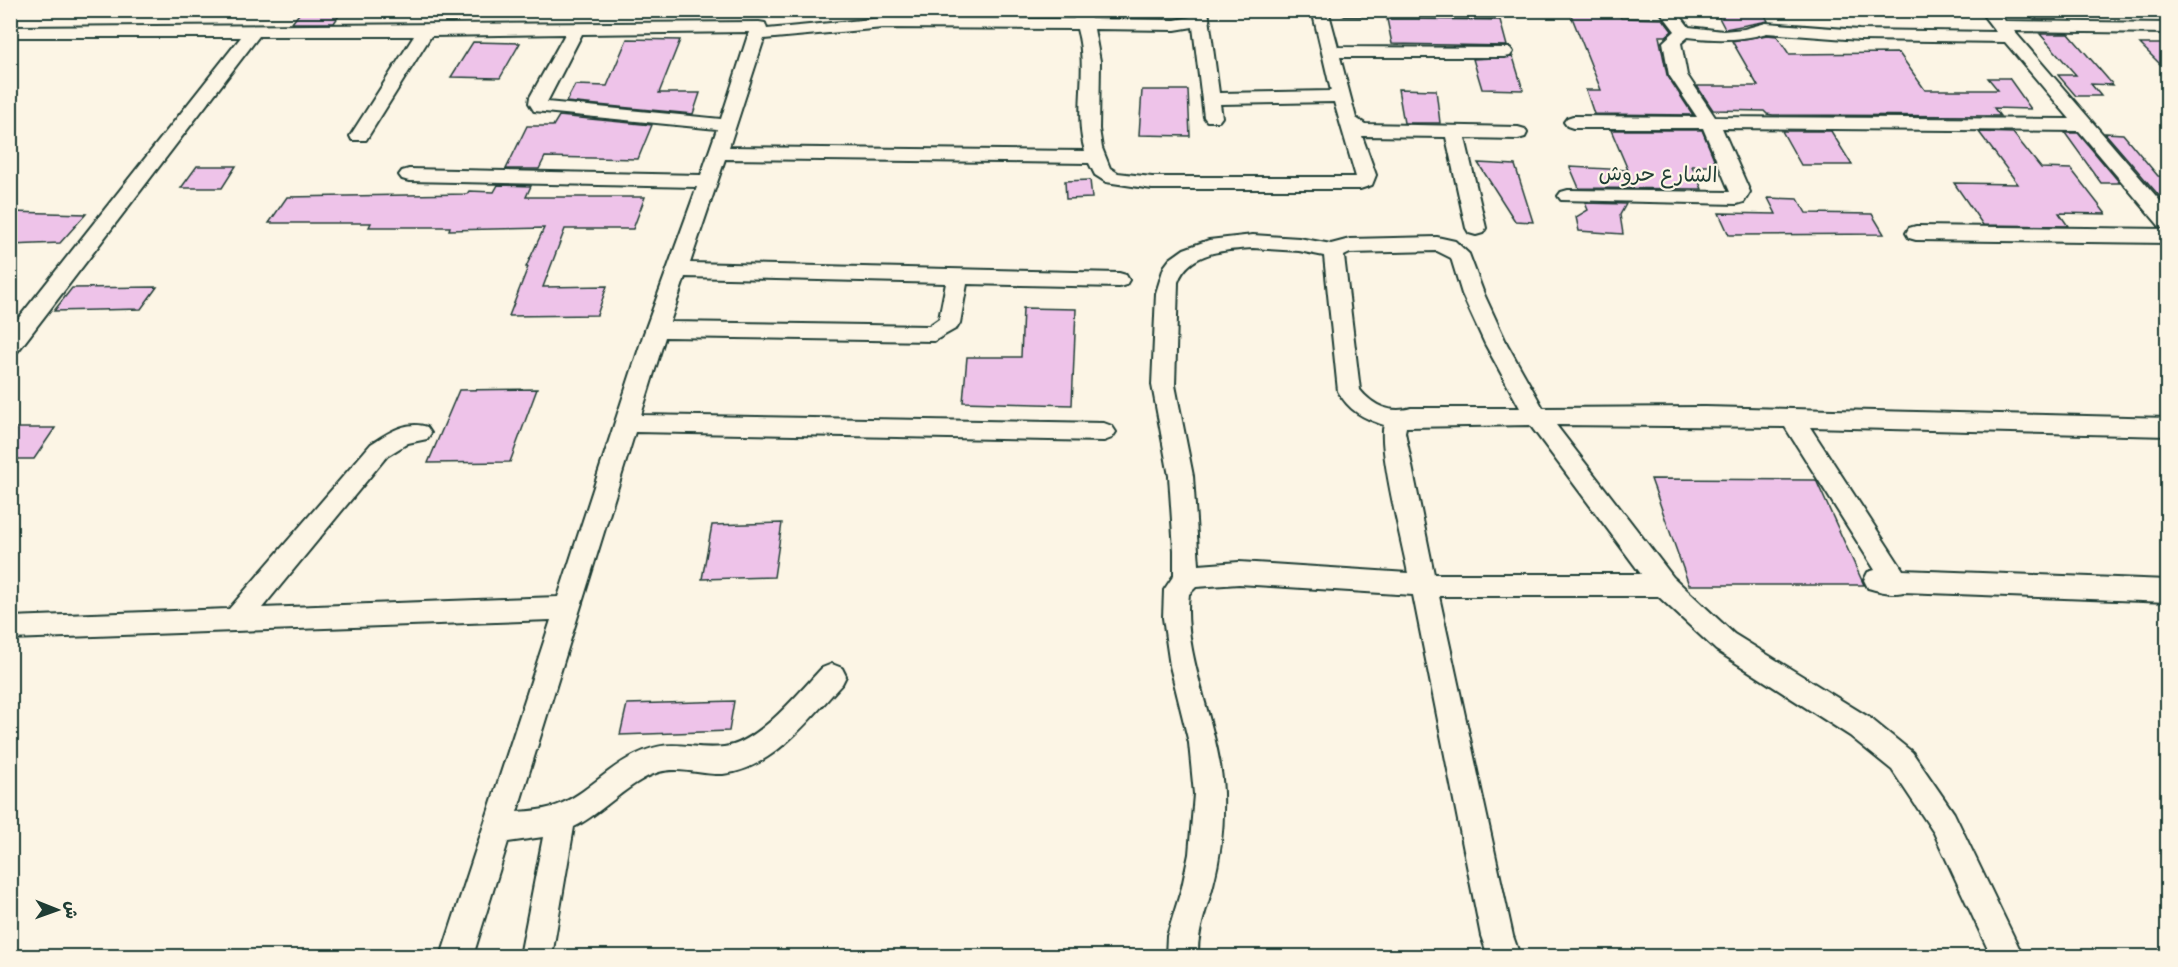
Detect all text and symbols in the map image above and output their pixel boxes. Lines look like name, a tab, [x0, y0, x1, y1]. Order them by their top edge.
street label: الشارع حروش	[1598, 160, 1718, 189]
north arrow	[27, 880, 87, 940]
text: ش	[62, 901, 81, 919]

